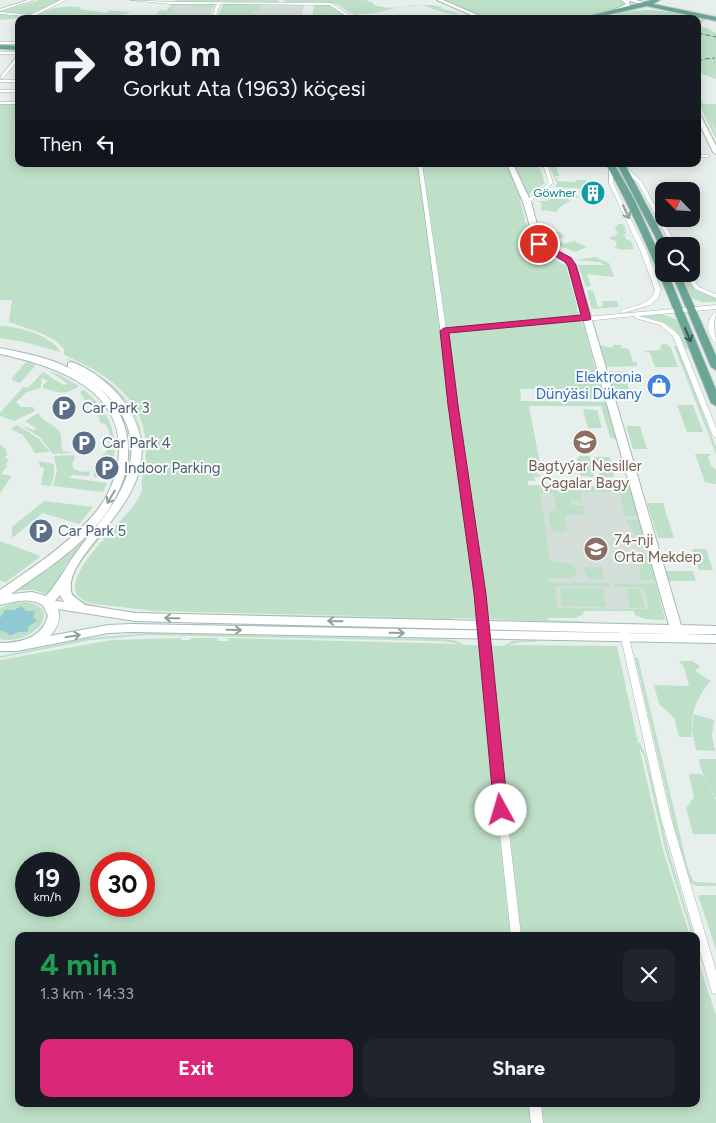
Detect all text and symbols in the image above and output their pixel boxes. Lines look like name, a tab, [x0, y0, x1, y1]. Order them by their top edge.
text: 810 m	[123, 33, 221, 75]
icon: right	[40, 35, 105, 100]
text: Gorkut Ata (1963) köçesi	[123, 75, 366, 102]
icon: left	[92, 130, 120, 158]
text: Then	[40, 133, 82, 156]
building icon: Göwher	[580, 180, 606, 206]
north arrow	[655, 182, 700, 228]
map controls	[655, 182, 700, 282]
place label: Göwher	[533, 186, 576, 200]
one-way arrow	[621, 204, 631, 219]
pin	[518, 223, 560, 265]
icon: arrive	[525, 230, 553, 258]
button: search	[655, 237, 700, 282]
one-way arrow	[684, 327, 694, 342]
place label: Elektronia Dünýäsi Dükany	[536, 368, 642, 403]
shop icon: Elektronia Dünýäsi Dükany	[646, 373, 672, 399]
parking icon: Car Park 3	[51, 395, 77, 421]
place label: Car Park 3	[82, 399, 150, 417]
school or university icon: Bagtyýar Nesiller Çagalar Bagy	[572, 429, 598, 455]
parking icon: Car Park 4	[71, 430, 97, 456]
place label: Car Park 4	[102, 434, 171, 452]
parking icon: Indoor Parking	[94, 455, 120, 481]
place label: Bagtyýar Nesiller Çagalar Bagy	[528, 457, 642, 492]
place label: Indoor Parking	[124, 459, 221, 477]
one-way arrow	[106, 489, 116, 503]
parking icon: Car Park 5	[28, 518, 54, 544]
place label: Car Park 5	[58, 522, 126, 540]
place label: 74-nji Orta Mekdep	[614, 531, 702, 566]
school or university icon: 74-nji Orta Mekdep	[583, 536, 609, 562]
one-way arrow	[165, 613, 181, 622]
one-way arrow	[327, 617, 343, 626]
one-way arrow	[226, 625, 242, 635]
one-way arrow	[389, 628, 405, 637]
one-way arrow	[64, 630, 80, 640]
position arrow	[474, 783, 526, 835]
speed limit sign: 30	[90, 852, 155, 917]
text: 19	[35, 863, 60, 893]
text: km/h	[34, 890, 61, 904]
text: 4 min	[40, 946, 117, 983]
button: close	[623, 949, 675, 1001]
text: 1.3 km · 14:33	[40, 984, 134, 1003]
button: Exit	[40, 1039, 353, 1097]
button: Share	[363, 1039, 675, 1097]

